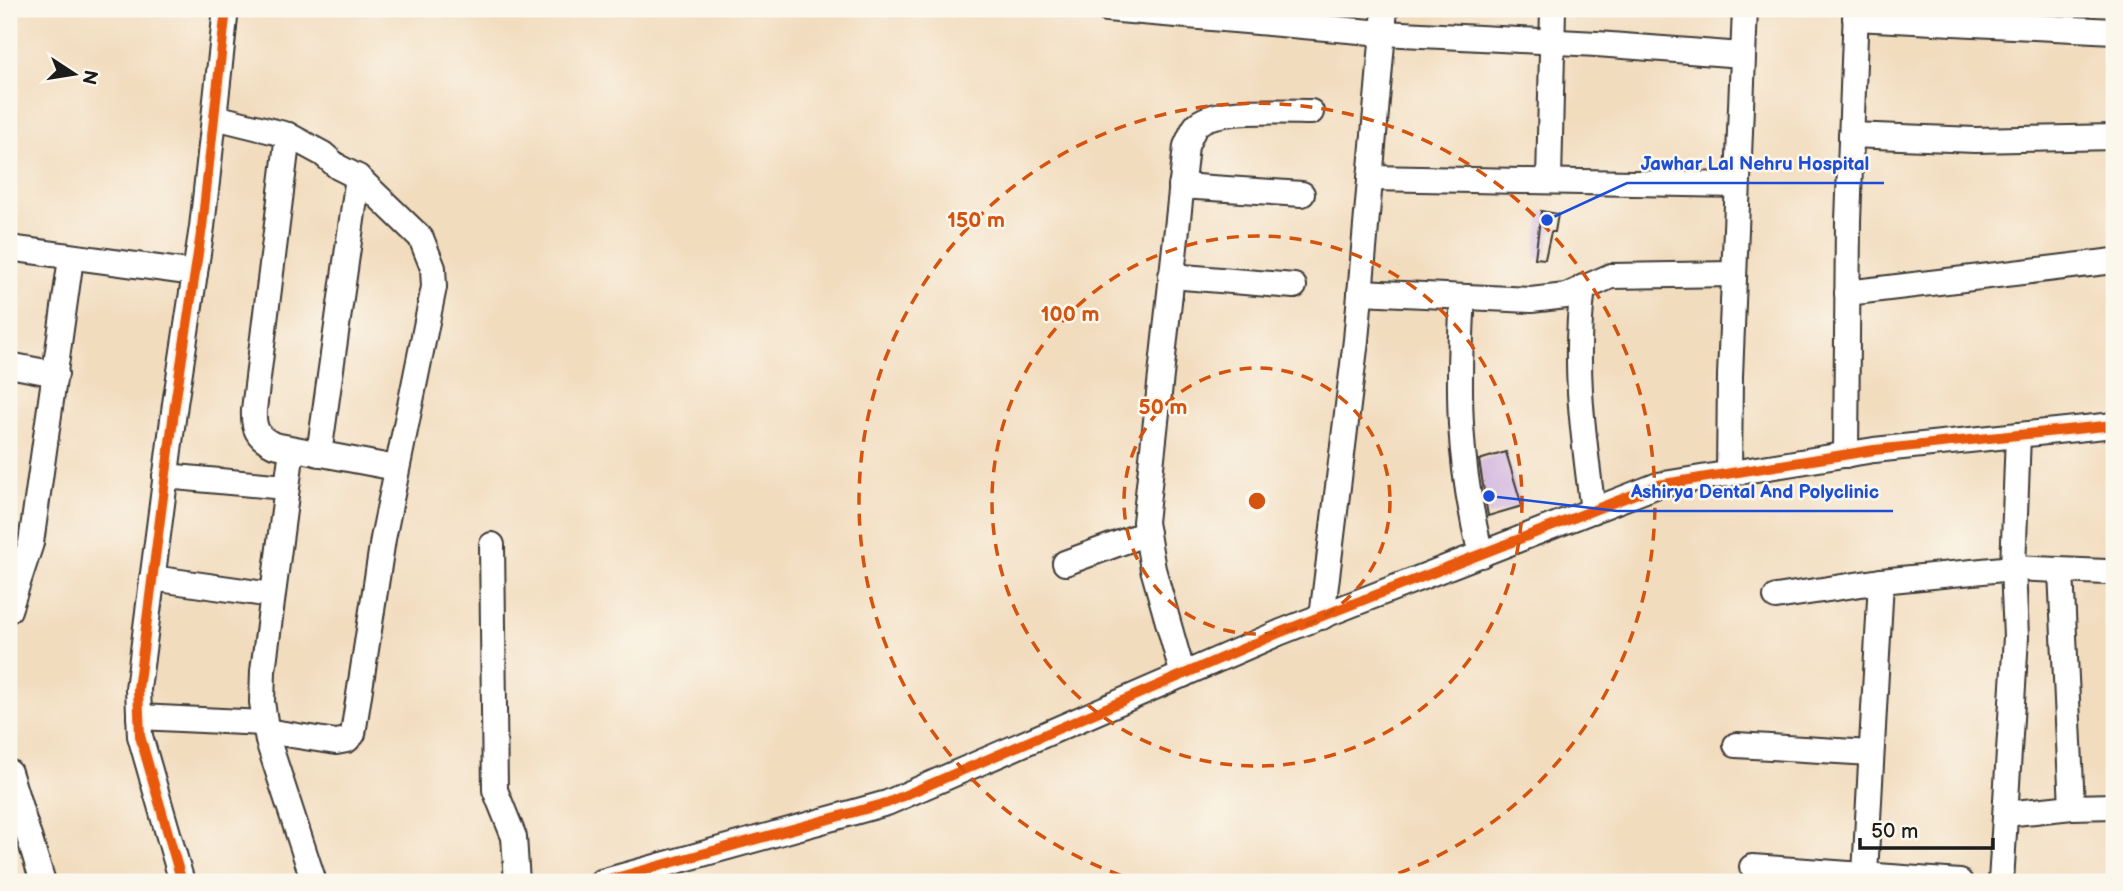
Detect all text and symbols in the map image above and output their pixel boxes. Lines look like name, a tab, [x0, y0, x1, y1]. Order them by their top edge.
north arrow	[38, 38, 108, 108]
text: N	[76, 68, 102, 87]
callout: Jawhar Lal Nehru Hospital	[1627, 143, 1884, 183]
text: Jawhar Lal Nehru Hospital	[1641, 153, 1869, 176]
text: 150 m	[947, 208, 1005, 233]
text: 100 m	[1041, 302, 1099, 327]
text: 50 m	[1139, 395, 1187, 420]
callout: Ashirya Dental And Polyclinic	[1617, 471, 1893, 511]
text: Ashirya Dental And Polyclinic	[1630, 481, 1879, 504]
centre of rings	[1245, 489, 1269, 513]
scale bar	[1860, 807, 1994, 851]
text: 50 m	[1871, 819, 1918, 844]

